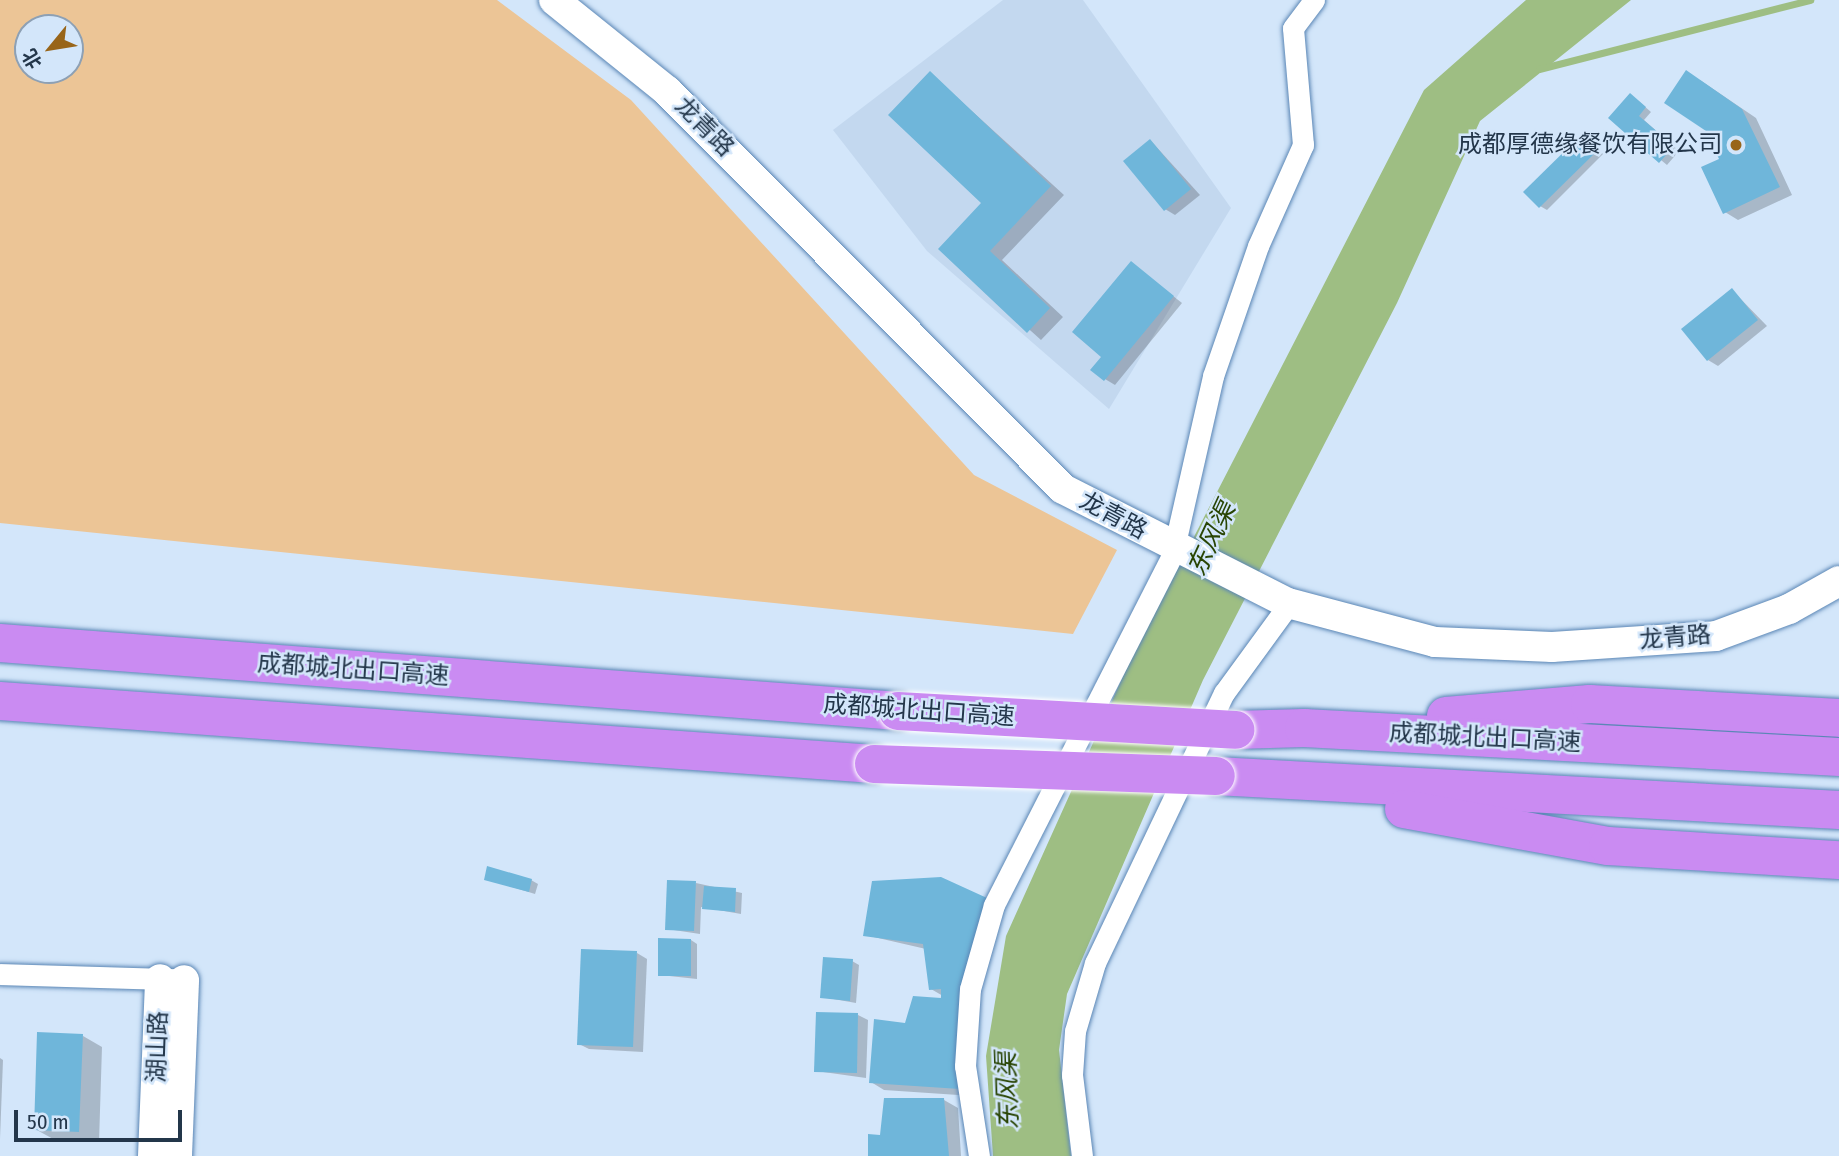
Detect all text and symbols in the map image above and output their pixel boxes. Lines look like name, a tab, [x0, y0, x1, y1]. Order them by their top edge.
north arrow	[14, 14, 84, 84]
text: 北	[17, 45, 47, 73]
street label: 龙青路	[668, 91, 740, 163]
place label: 成都厚德缘餐饮有限公司	[1458, 131, 1722, 159]
marker: 成都厚德缘餐饮有限公司	[1728, 137, 1744, 153]
street label: 龙青路	[1074, 486, 1152, 546]
water label: 东风渠	[1181, 497, 1243, 581]
street label: 龙青路	[1638, 621, 1712, 655]
street label: 成都城北出口高速	[256, 649, 450, 691]
street label: 成都城北出口高速	[822, 690, 1016, 732]
street label: 成都城北出口高速	[1388, 719, 1582, 757]
street label: 湖山路	[142, 1011, 174, 1083]
water label: 东风渠	[991, 1051, 1025, 1131]
scale bar	[18, 1096, 186, 1140]
text: 50 m	[27, 1109, 69, 1135]

